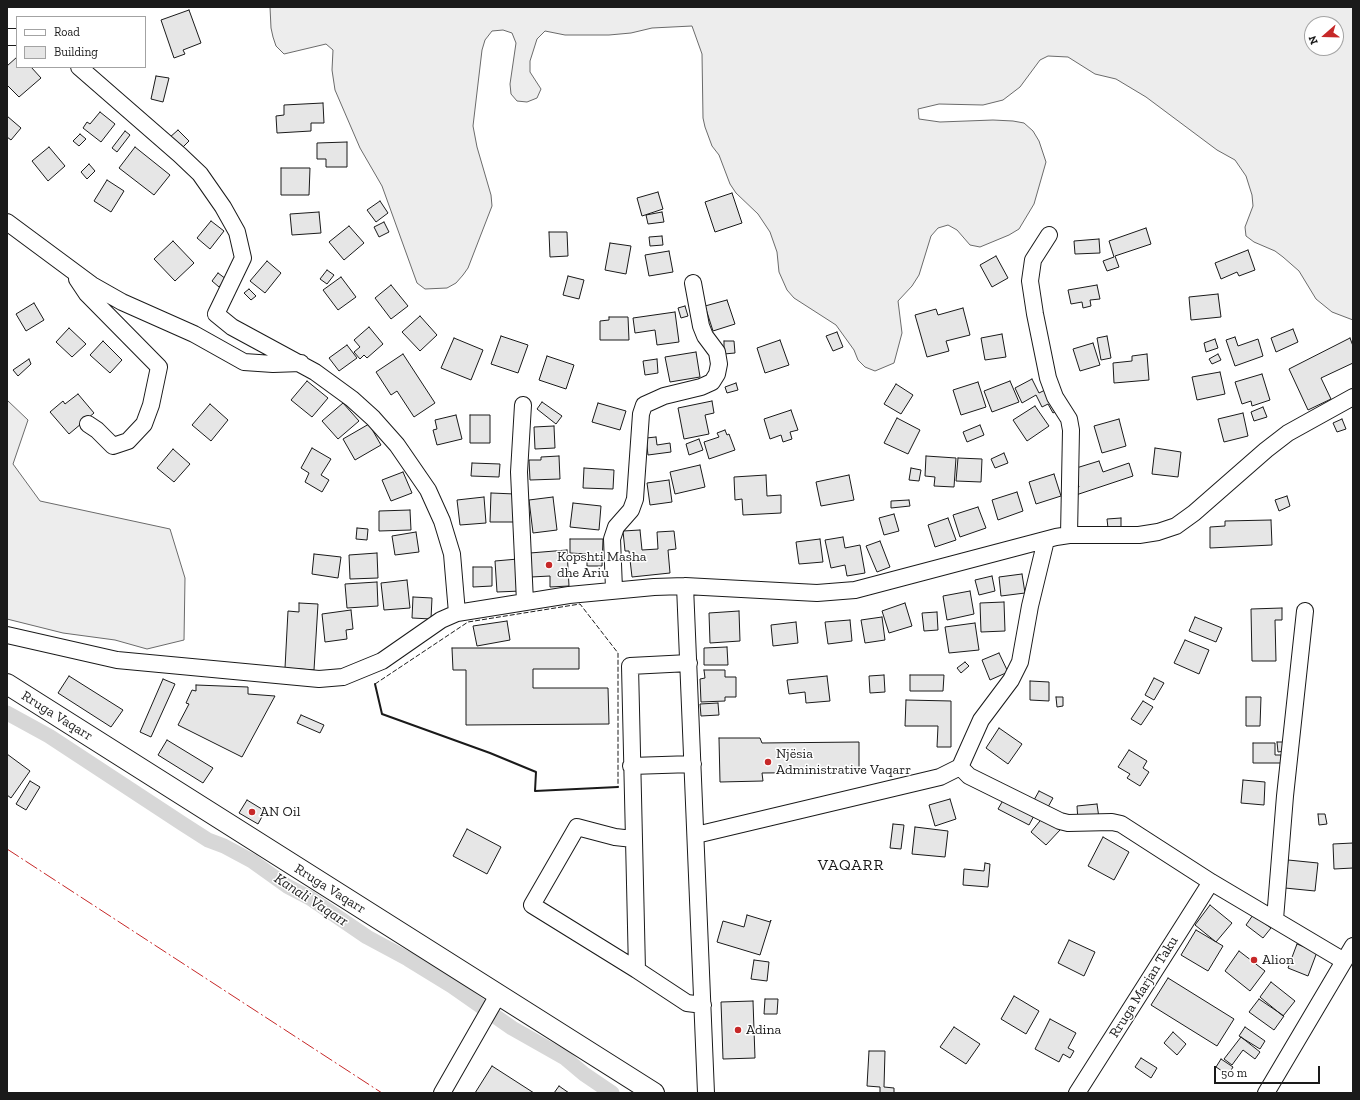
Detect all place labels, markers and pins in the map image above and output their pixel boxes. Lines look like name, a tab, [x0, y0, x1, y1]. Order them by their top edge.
place label: Kopshti Masha dhe Ariu	[557, 549, 647, 582]
marker: Kopshti Masha dhe Ariu	[544, 560, 554, 570]
place label: Njësia Administrative Vaqarr	[776, 746, 911, 778]
marker: Njësia Administrative Vaqarr	[763, 757, 773, 767]
place label: AN Oil	[260, 804, 300, 820]
marker: AN Oil	[247, 807, 257, 817]
place label: Alion	[1262, 952, 1294, 968]
marker: Alion	[1249, 955, 1259, 965]
place label: Adina	[746, 1022, 781, 1038]
marker: Adina	[733, 1025, 743, 1035]

